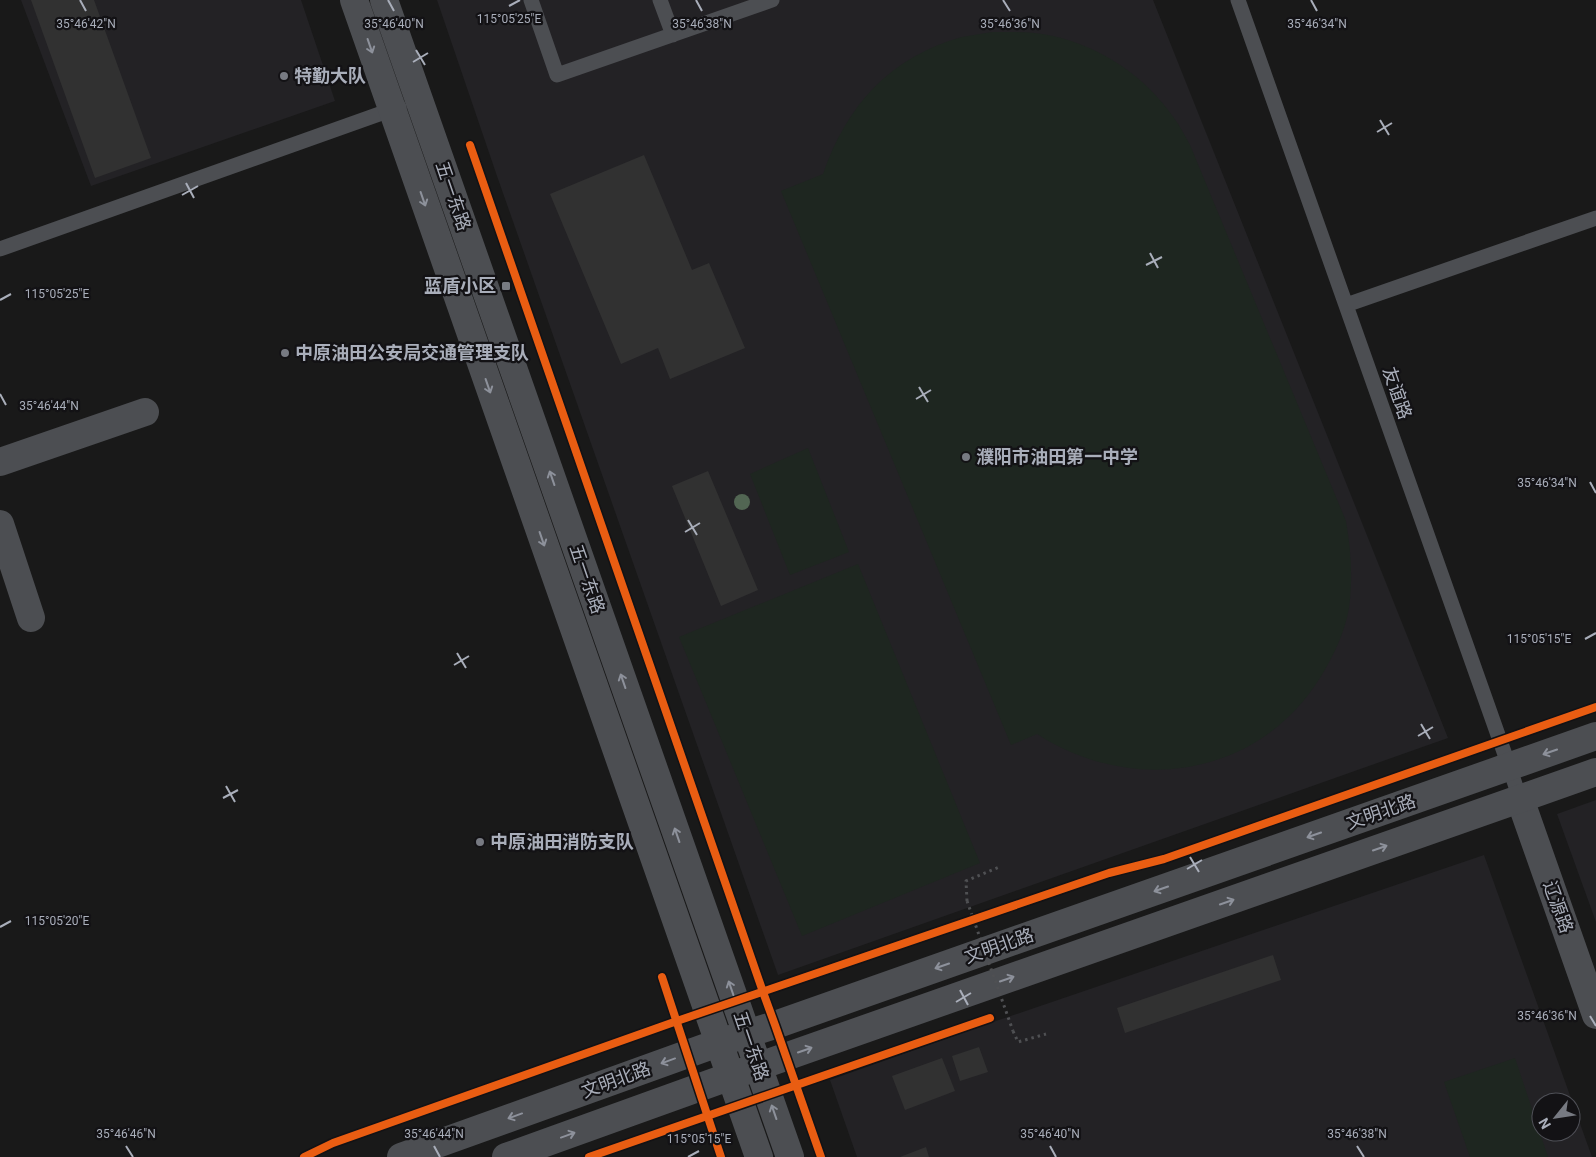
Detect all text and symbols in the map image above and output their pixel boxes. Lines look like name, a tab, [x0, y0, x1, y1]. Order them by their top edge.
text: 115°05'25"E	[477, 12, 541, 26]
text: 35°46'42"N	[56, 17, 116, 31]
text: 35°46'40"N	[364, 17, 424, 31]
text: 35°46'38"N	[672, 17, 732, 31]
text: 35°46'36"N	[980, 17, 1040, 31]
text: 35°46'34"N	[1287, 17, 1347, 31]
one-way arrow	[366, 38, 375, 53]
place label: 特勤大队	[294, 65, 366, 86]
marker: 特勤大队	[278, 70, 290, 82]
street label: 五一东路	[432, 158, 475, 233]
one-way arrow	[419, 191, 428, 207]
place label: 蓝盾小区	[424, 275, 496, 296]
marker: 蓝盾小区	[500, 280, 512, 292]
text: 115°05'25"E	[25, 287, 89, 301]
place label: 中原油田公安局交通管理支队	[295, 342, 529, 363]
marker: 中原油田公安局交通管理支队	[279, 347, 291, 359]
street label: 友谊路	[1379, 364, 1416, 422]
one-way arrow	[484, 378, 494, 394]
text: 35°46'44"N	[19, 399, 79, 413]
place label: 濮阳市油田第一中学	[976, 446, 1138, 467]
marker: 濮阳市油田第一中学	[960, 451, 972, 463]
one-way arrow	[547, 471, 556, 487]
text: 35°46'34"N	[1517, 476, 1577, 490]
one-way arrow	[538, 531, 547, 547]
street label: 五一东路	[566, 541, 609, 616]
text: 115°05'15"E	[1507, 632, 1571, 646]
one-way arrow	[618, 674, 627, 690]
one-way arrow	[1543, 748, 1558, 757]
street label: 文明北路	[1343, 790, 1418, 833]
one-way arrow	[672, 827, 681, 843]
place label: 中原油田消防支队	[490, 831, 634, 852]
one-way arrow	[1307, 831, 1322, 840]
marker: 中原油田消防支队	[474, 836, 486, 848]
one-way arrow	[1372, 843, 1387, 852]
street label: 辽源路	[1539, 878, 1578, 936]
one-way arrow	[1154, 885, 1169, 894]
one-way arrow	[1219, 897, 1234, 906]
text: 115°05'20"E	[25, 914, 89, 928]
street label: 文明北路	[961, 924, 1036, 967]
one-way arrow	[934, 962, 950, 971]
one-way arrow	[999, 974, 1015, 983]
one-way arrow	[726, 981, 735, 996]
street label: 五一东路	[730, 1008, 773, 1083]
text: 35°46'36"N	[1517, 1009, 1577, 1023]
one-way arrow	[796, 1045, 812, 1055]
street label: 文明北路	[578, 1057, 653, 1102]
one-way arrow	[661, 1057, 676, 1066]
north arrow	[1531, 1092, 1581, 1142]
one-way arrow	[769, 1105, 778, 1120]
one-way arrow	[508, 1112, 523, 1121]
text: N	[1535, 1115, 1554, 1132]
text: 35°46'46"N	[96, 1127, 156, 1141]
text: 35°46'44"N	[404, 1127, 464, 1141]
text: 35°46'40"N	[1020, 1127, 1080, 1141]
text: 35°46'38"N	[1327, 1127, 1387, 1141]
one-way arrow	[560, 1130, 576, 1139]
text: 115°05'15"E	[667, 1132, 731, 1146]

